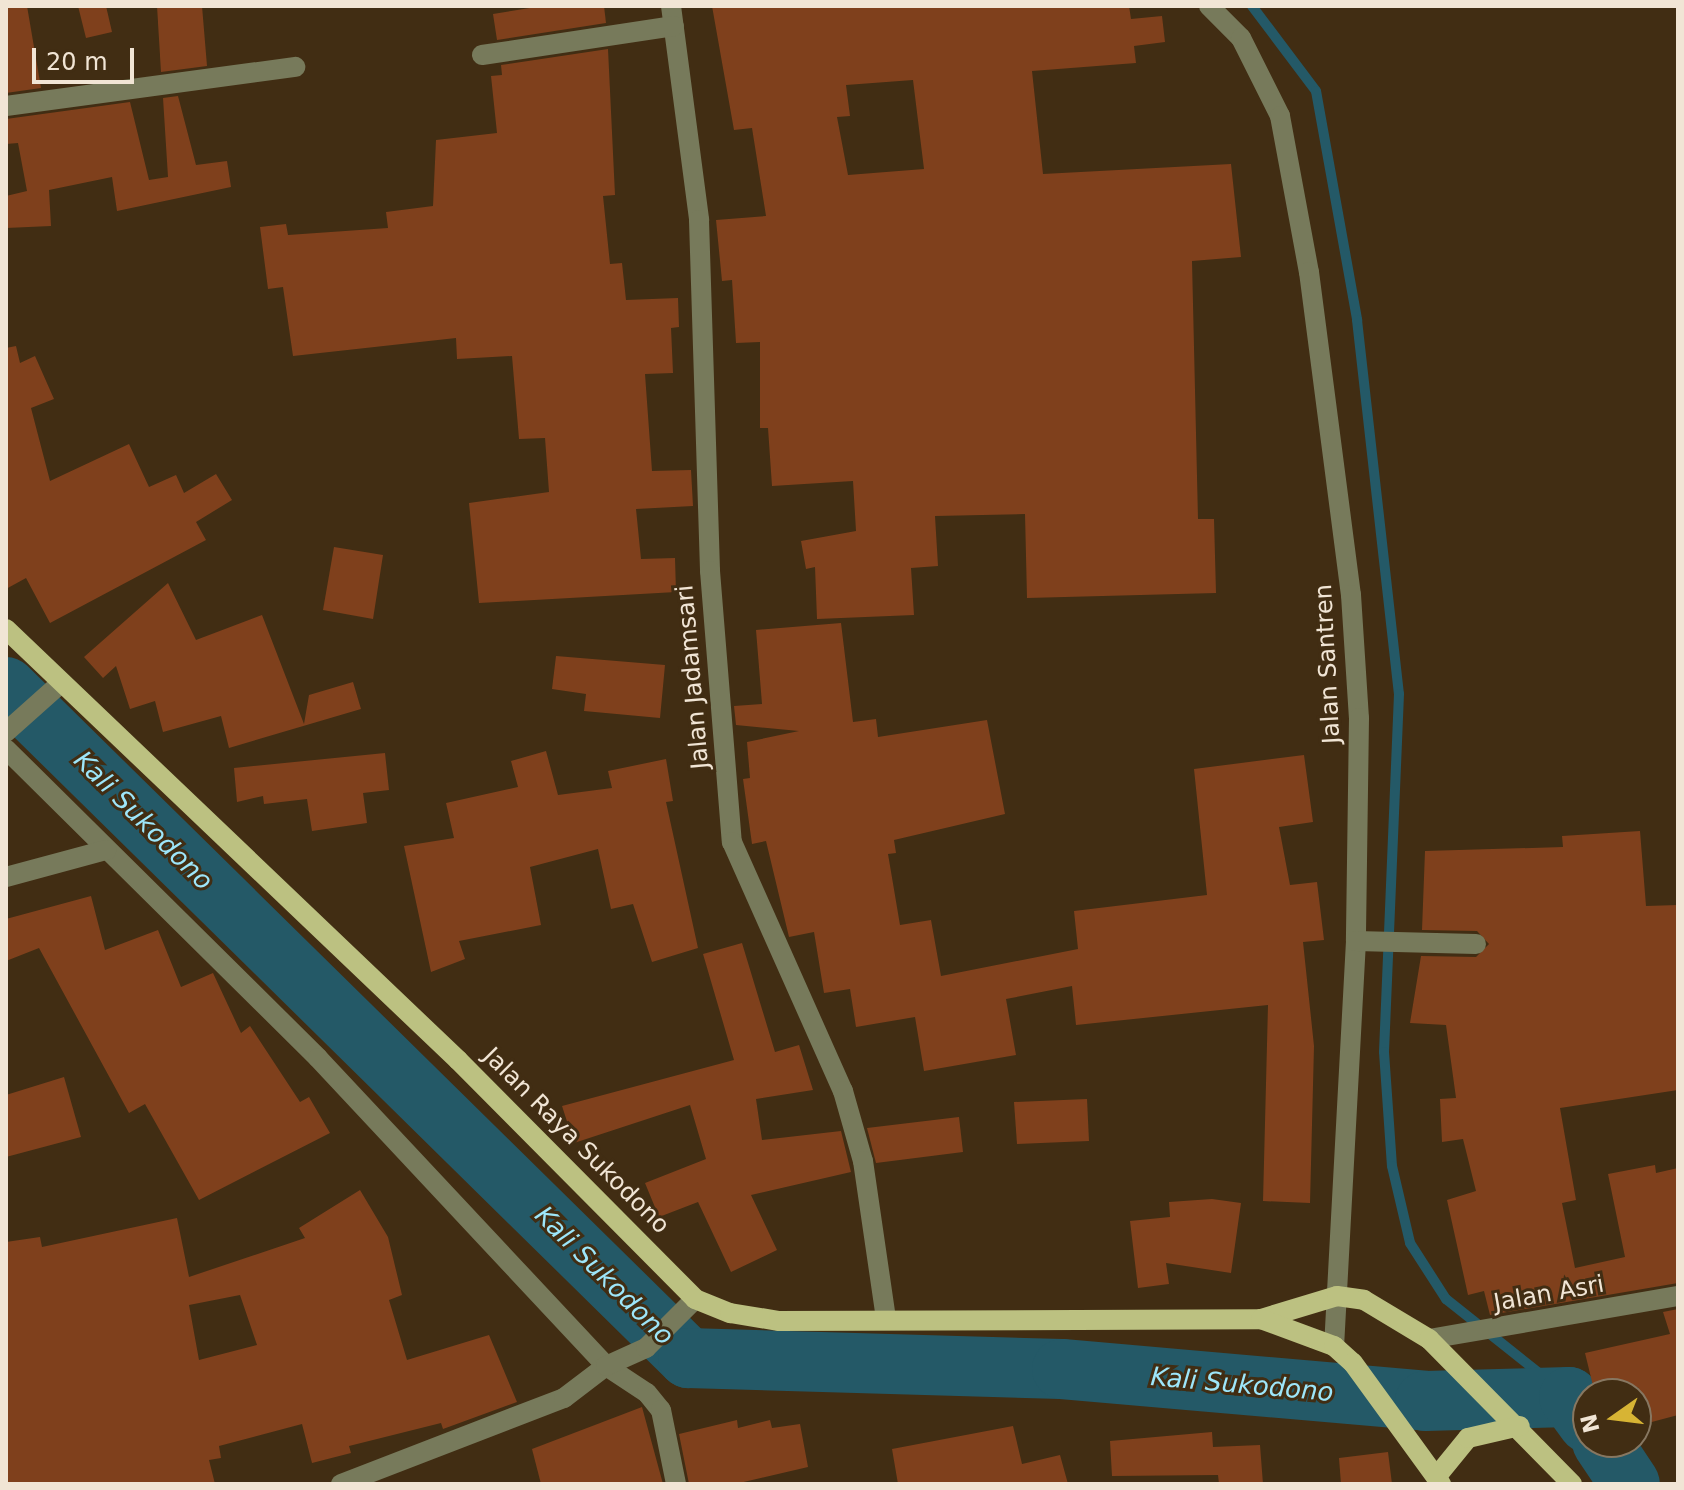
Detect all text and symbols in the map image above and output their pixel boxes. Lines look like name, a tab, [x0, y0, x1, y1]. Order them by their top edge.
scale bar	[36, 32, 138, 82]
text: 20 m	[46, 48, 108, 76]
street label: Jalan Santren	[1309, 583, 1347, 745]
street label: Jalan Jadamsari	[671, 584, 715, 770]
water label: Kali Sukodono	[67, 745, 219, 897]
street label: Jalan Raya Sukodono	[477, 1042, 675, 1240]
water label: Kali Sukodono	[528, 1200, 680, 1352]
street label: Jalan Asri	[1492, 1270, 1606, 1318]
water label: Kali Sukodono	[1149, 1361, 1335, 1409]
north arrow	[1572, 1378, 1652, 1458]
text: N	[1576, 1411, 1605, 1435]

